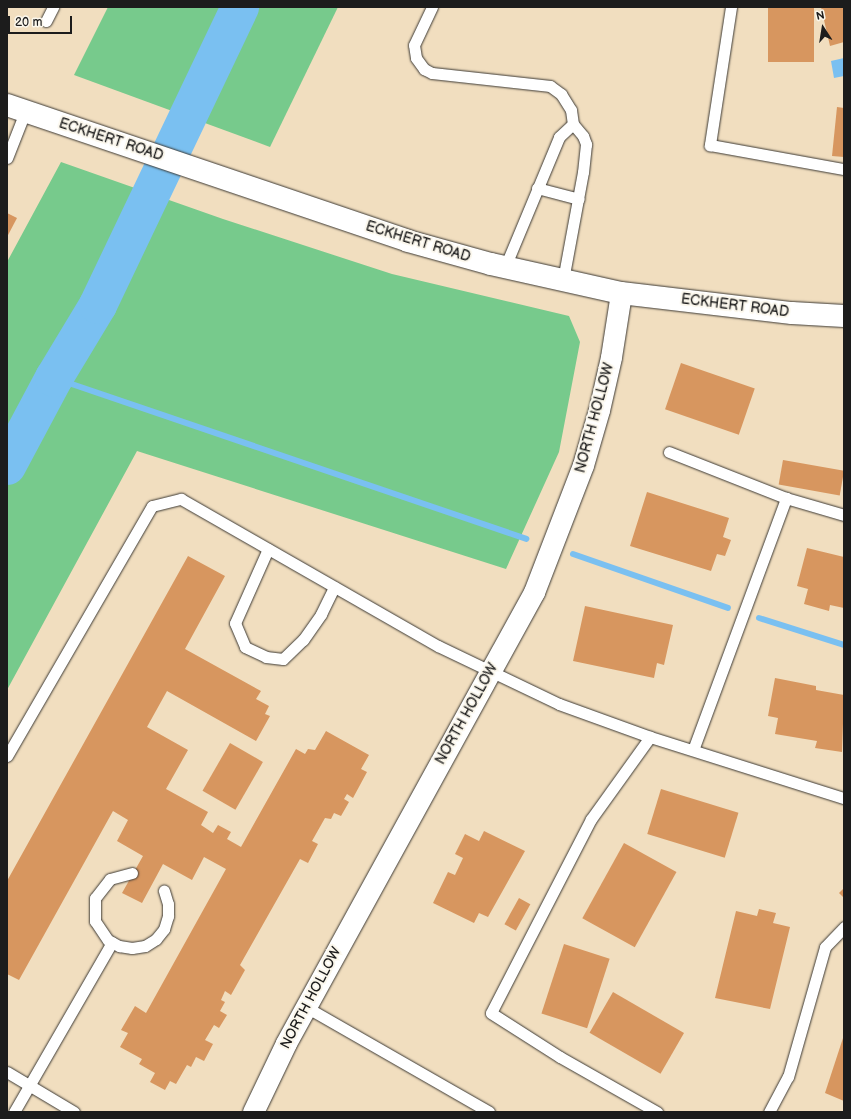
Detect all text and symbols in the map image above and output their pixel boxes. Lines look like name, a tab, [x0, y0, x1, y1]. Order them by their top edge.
scale bar	[10, 8, 74, 34]
north arrow	[803, 8, 843, 48]
text: N	[815, 9, 826, 23]
text: 20 m	[15, 15, 42, 30]
street label: ECKHERT ROAD	[57, 115, 165, 165]
street label: ECKHERT ROAD	[364, 218, 472, 266]
street label: ECKHERT ROAD	[680, 291, 790, 321]
street label: NORTH HOLLOW	[572, 361, 618, 475]
street label: NORTH HOLLOW	[432, 660, 502, 768]
street label: NORTH HOLLOW	[277, 944, 345, 1052]

